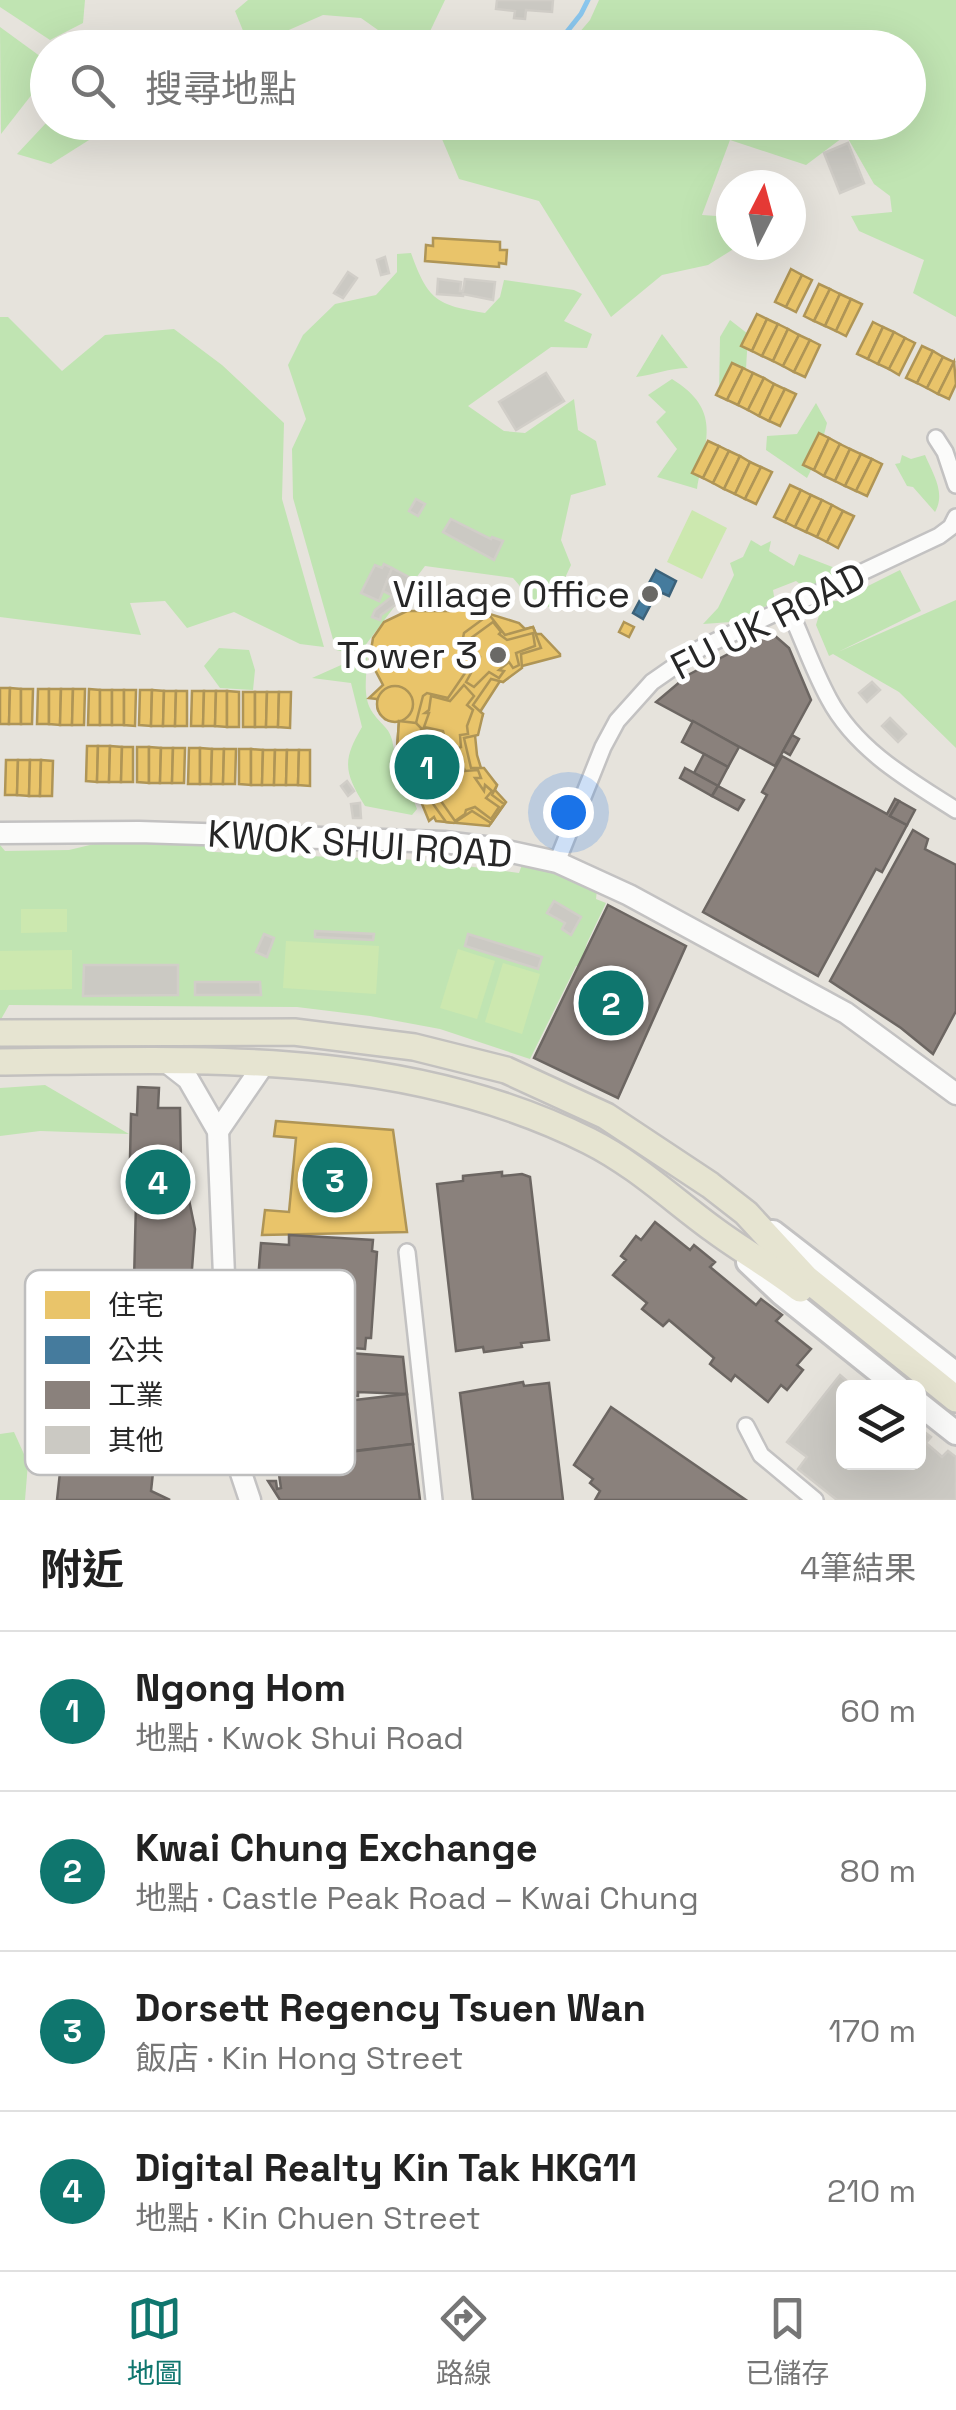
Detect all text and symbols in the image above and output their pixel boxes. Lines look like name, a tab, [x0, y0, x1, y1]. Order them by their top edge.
search box	[30, 30, 926, 140]
icon: search	[65, 58, 120, 113]
text: 搜尋地點	[145, 65, 297, 113]
north arrow	[716, 170, 806, 260]
street label: FU UK ROAD	[663, 551, 873, 691]
place label: Village Office	[393, 570, 630, 618]
marker: Village Office	[639, 583, 661, 605]
place label: Tower 3	[337, 631, 478, 679]
marker: Tower 3	[487, 644, 509, 666]
pin: 1	[394, 730, 460, 804]
your location	[543, 787, 594, 838]
street label: KWOK SHUI ROAD	[206, 809, 514, 879]
pin: 2	[578, 966, 644, 1040]
pin: 3	[302, 1142, 368, 1218]
pin: 4	[126, 1144, 190, 1220]
legend	[25, 1270, 355, 1475]
text: 住宅	[108, 1287, 164, 1323]
text: 公共	[108, 1332, 164, 1368]
text: 工業	[108, 1377, 164, 1413]
map controls	[836, 1380, 926, 1470]
button: layers	[836, 1380, 926, 1470]
text: 其他	[108, 1422, 164, 1458]
text: 附近	[40, 1543, 124, 1596]
text: 4筆結果	[800, 1548, 916, 1588]
text: Ngong Hom	[135, 1664, 346, 1712]
text: 1	[65, 1691, 80, 1731]
text: 60 m	[840, 1691, 916, 1731]
text: 地點 · Kwok Shui Road	[135, 1718, 464, 1758]
text: Kwai Chung Exchange	[135, 1824, 538, 1872]
text: 2	[63, 1851, 82, 1891]
text: 80 m	[840, 1851, 916, 1891]
text: 地點 · Castle Peak Road – Kwai Chung	[135, 1878, 699, 1918]
text: Dorsett Regency Tsuen Wan	[135, 1984, 646, 2032]
text: 3	[63, 2011, 82, 2051]
text: 170 m	[829, 2011, 916, 2051]
text: 飯店 · Kin Hong Street	[135, 2038, 464, 2078]
text: Digital Realty Kin Tak HKG11	[135, 2144, 637, 2192]
text: 4	[62, 2171, 83, 2211]
text: 210 m	[827, 2171, 916, 2211]
text: 地點 · Kin Chuen Street	[135, 2198, 481, 2238]
tab: 地圖	[127, 2291, 183, 2391]
tab: 路線	[436, 2291, 492, 2391]
tab: 已儲存	[745, 2291, 829, 2391]

